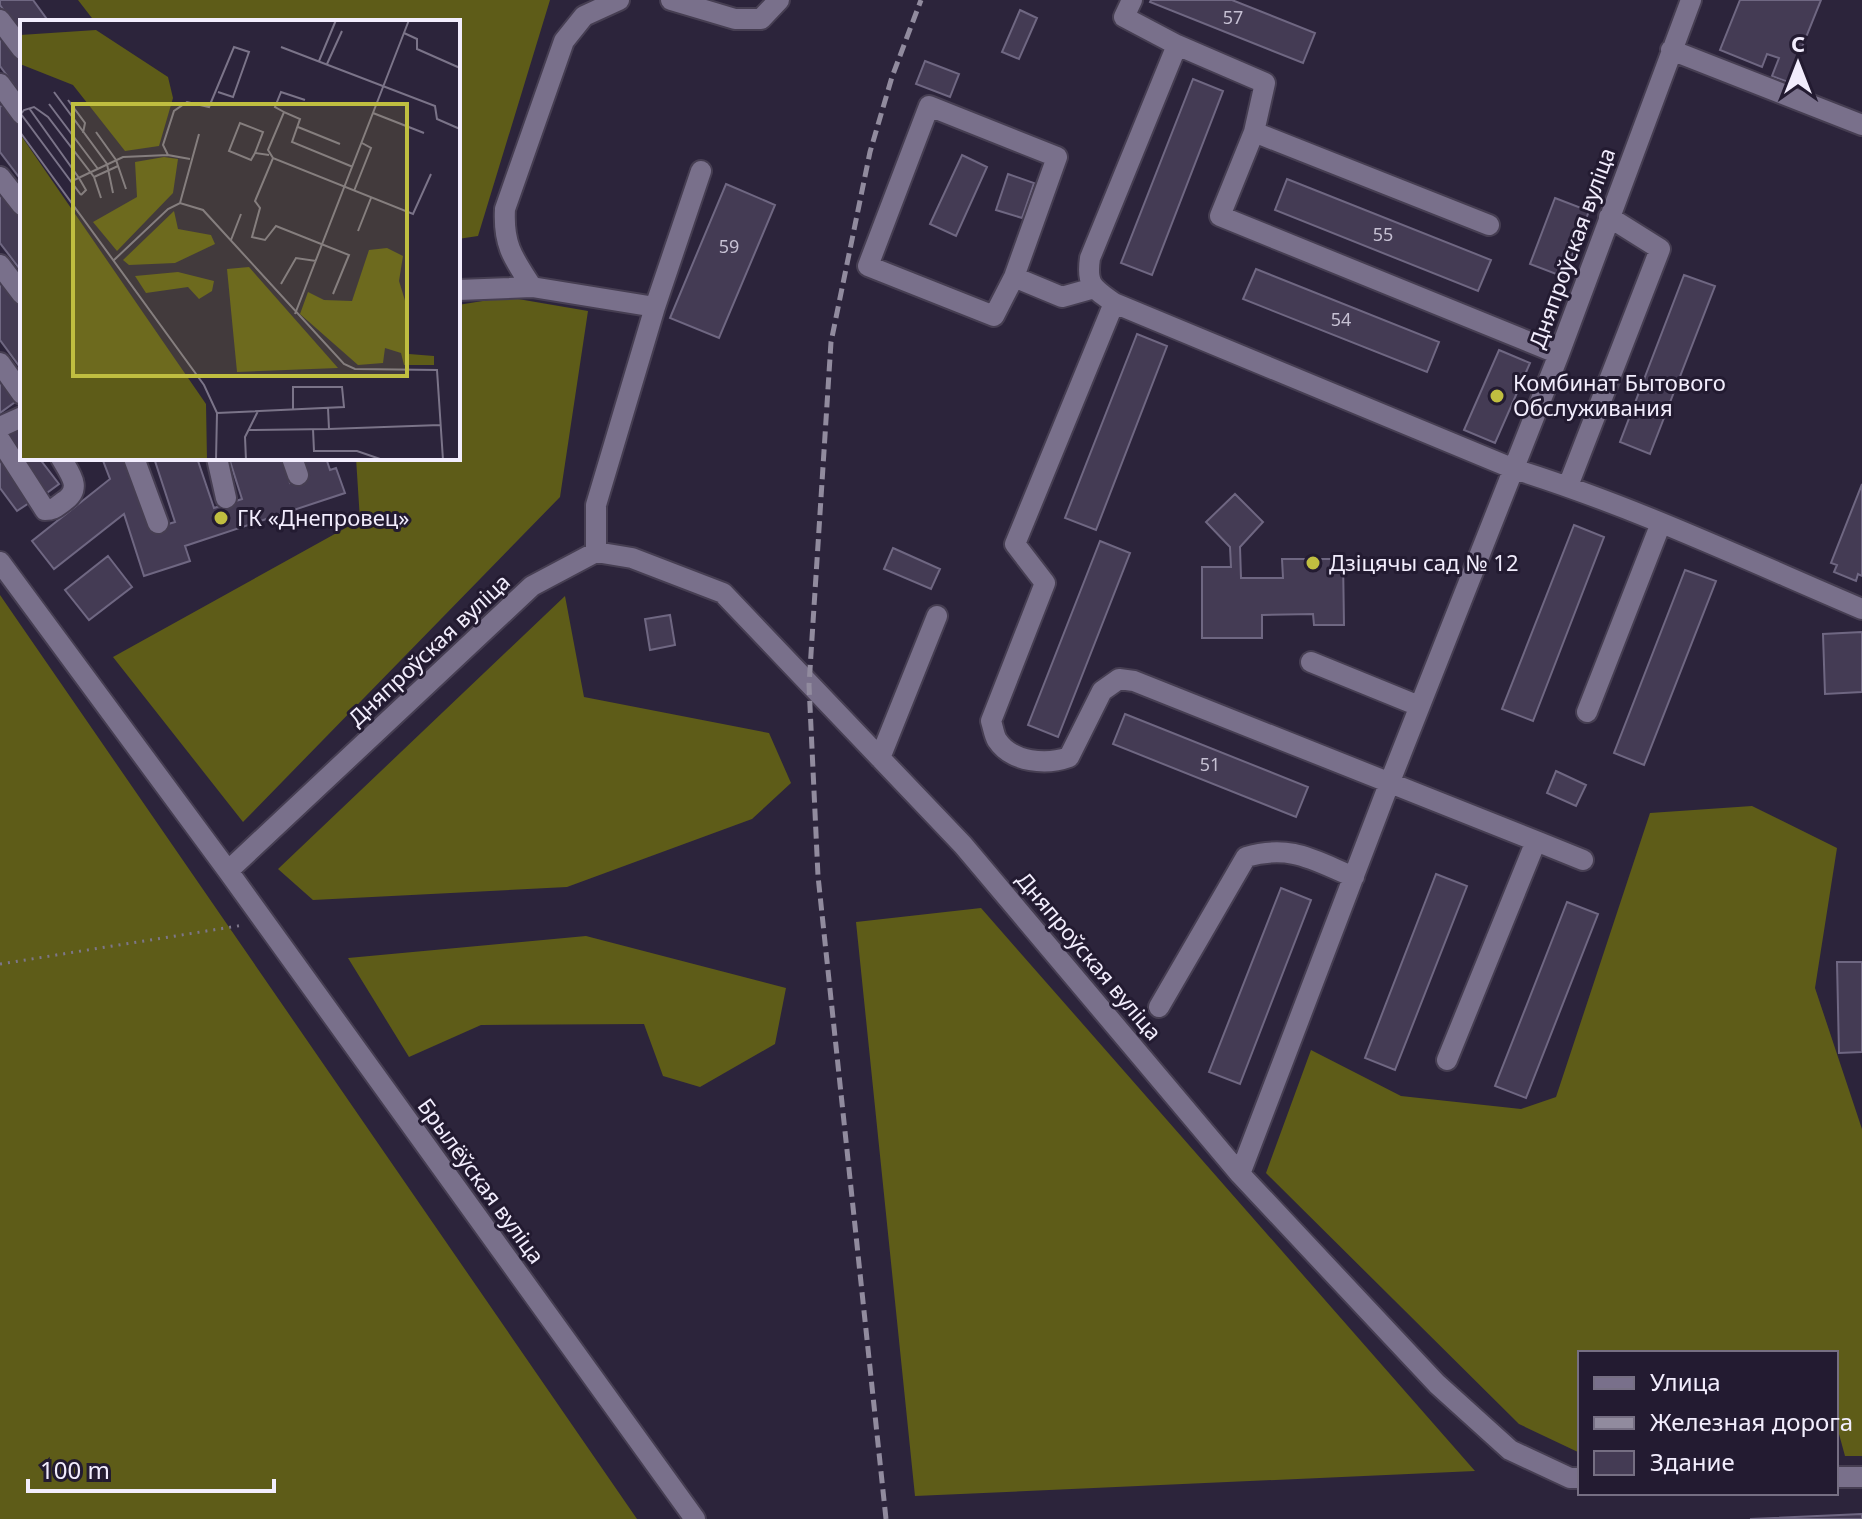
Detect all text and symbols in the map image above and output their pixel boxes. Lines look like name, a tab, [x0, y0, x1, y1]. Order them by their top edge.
house number: 57	[1223, 5, 1243, 29]
inset map	[20, 20, 460, 460]
north arrow	[1758, 24, 1838, 104]
text: С	[1791, 28, 1805, 58]
street label: Дняпроўская вуліца	[1521, 143, 1621, 352]
house number: 55	[1373, 222, 1393, 246]
house number: 59	[719, 234, 739, 258]
house number: 54	[1331, 307, 1351, 331]
place label: Комбинат Бытового Обслуживания	[1513, 367, 1726, 422]
marker: Комбинат Бытового Обслуживания	[1488, 387, 1506, 405]
place label: ГК «Днепровец»	[237, 502, 410, 532]
marker: ГК «Днепровец»	[212, 509, 230, 527]
place label: Дзіцячы сад № 12	[1329, 547, 1518, 577]
marker: Дзіцячы сад № 12	[1304, 554, 1322, 572]
street label: Дняпроўская вуліца	[341, 566, 516, 732]
house number: 51	[1200, 752, 1220, 776]
street label: Дняпроўская вуліца	[1010, 865, 1169, 1046]
street label: Брылёўская вуліца	[412, 1092, 552, 1269]
legend	[1578, 1351, 1838, 1495]
text: Улица	[1650, 1365, 1721, 1398]
text: Железная дорога	[1650, 1405, 1853, 1438]
scale bar	[28, 1443, 274, 1493]
text: Здание	[1650, 1445, 1735, 1478]
text: 100 m	[40, 1453, 110, 1486]

